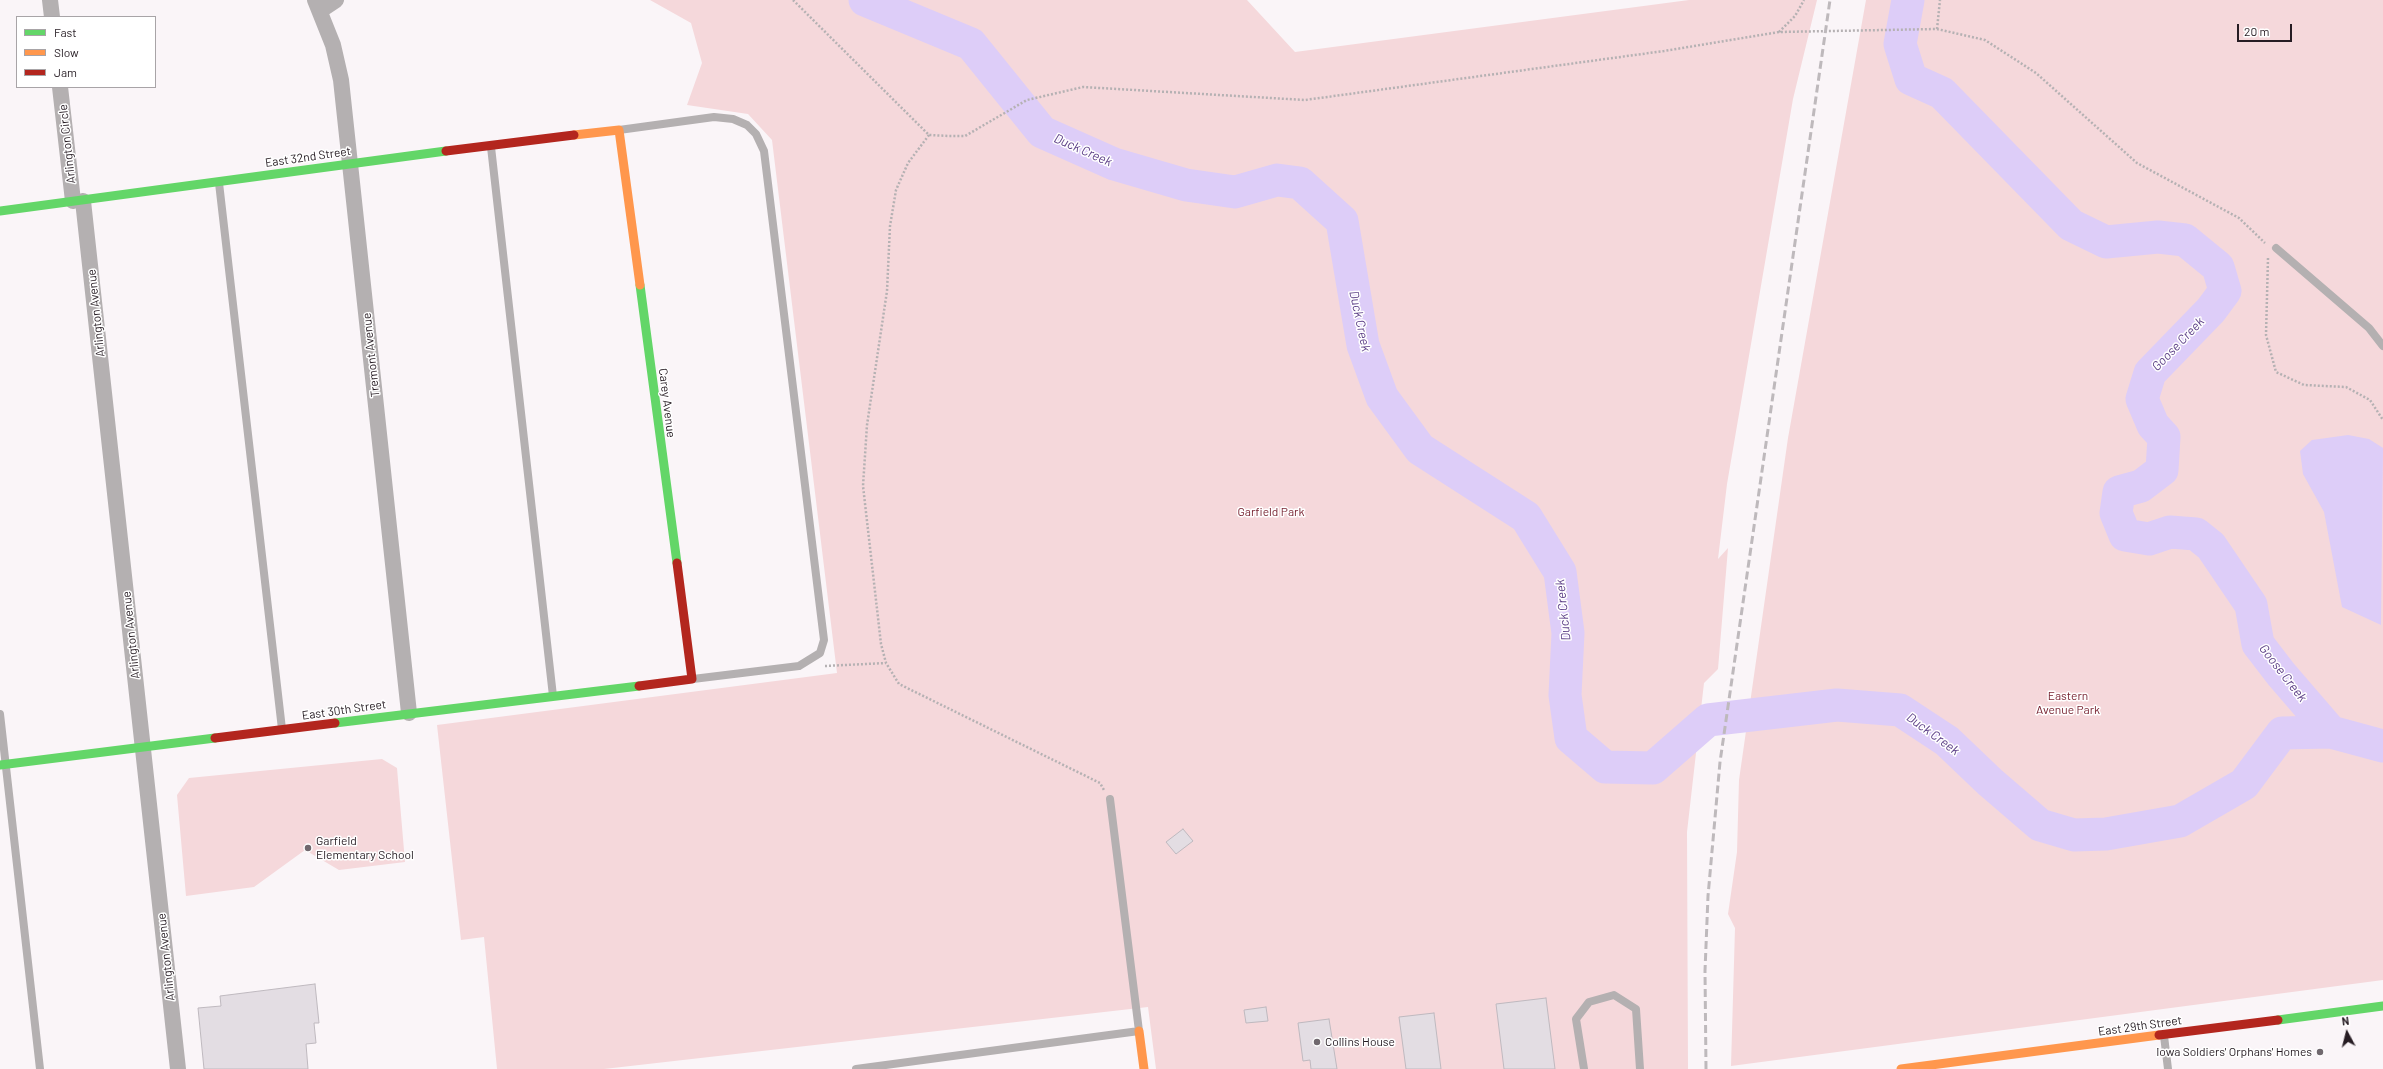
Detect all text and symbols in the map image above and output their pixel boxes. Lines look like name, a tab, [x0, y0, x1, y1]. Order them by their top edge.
legend	[16, 16, 156, 88]
scale bar	[2239, 16, 2294, 42]
text: 20 m	[2244, 24, 2270, 38]
text: Fast	[54, 25, 77, 39]
text: Slow	[54, 45, 79, 59]
text: Jam	[54, 65, 77, 79]
street label: Arlington Circle	[56, 103, 78, 185]
water label: Duck Creek	[1052, 130, 1114, 170]
street label: East 32nd Street	[264, 144, 352, 170]
street label: Arlington Avenue	[84, 268, 108, 358]
water label: Duck Creek	[1346, 289, 1374, 353]
street label: Tremont Avenue	[359, 312, 383, 398]
water label: Goose Creek	[2149, 314, 2207, 374]
street label: Carey Avenue	[656, 367, 678, 439]
park label: Garfield Park	[1238, 505, 1304, 519]
water label: Duck Creek	[1552, 579, 1574, 641]
street label: Arlington Avenue	[119, 590, 143, 680]
water label: Goose Creek	[2256, 641, 2310, 705]
park label: Eastern Avenue Park	[2036, 689, 2100, 717]
street label: East 30th Street	[301, 697, 387, 723]
water label: Duck Creek	[1903, 710, 1963, 758]
place label: Garfield Elementary School	[316, 834, 414, 862]
marker: Garfield Elementary School	[303, 843, 313, 853]
street label: Arlington Avenue	[154, 912, 178, 1002]
street label: East 29th Street	[2097, 1013, 2183, 1039]
north arrow	[2327, 1013, 2367, 1053]
text: N	[2341, 1014, 2350, 1027]
place label: Collins House	[1325, 1035, 1395, 1049]
marker: Collins House	[1312, 1037, 1322, 1047]
place label: Iowa Soldiers' Orphans' Homes	[2156, 1045, 2312, 1059]
marker: Iowa Soldiers' Orphans' Homes	[2315, 1047, 2325, 1057]

